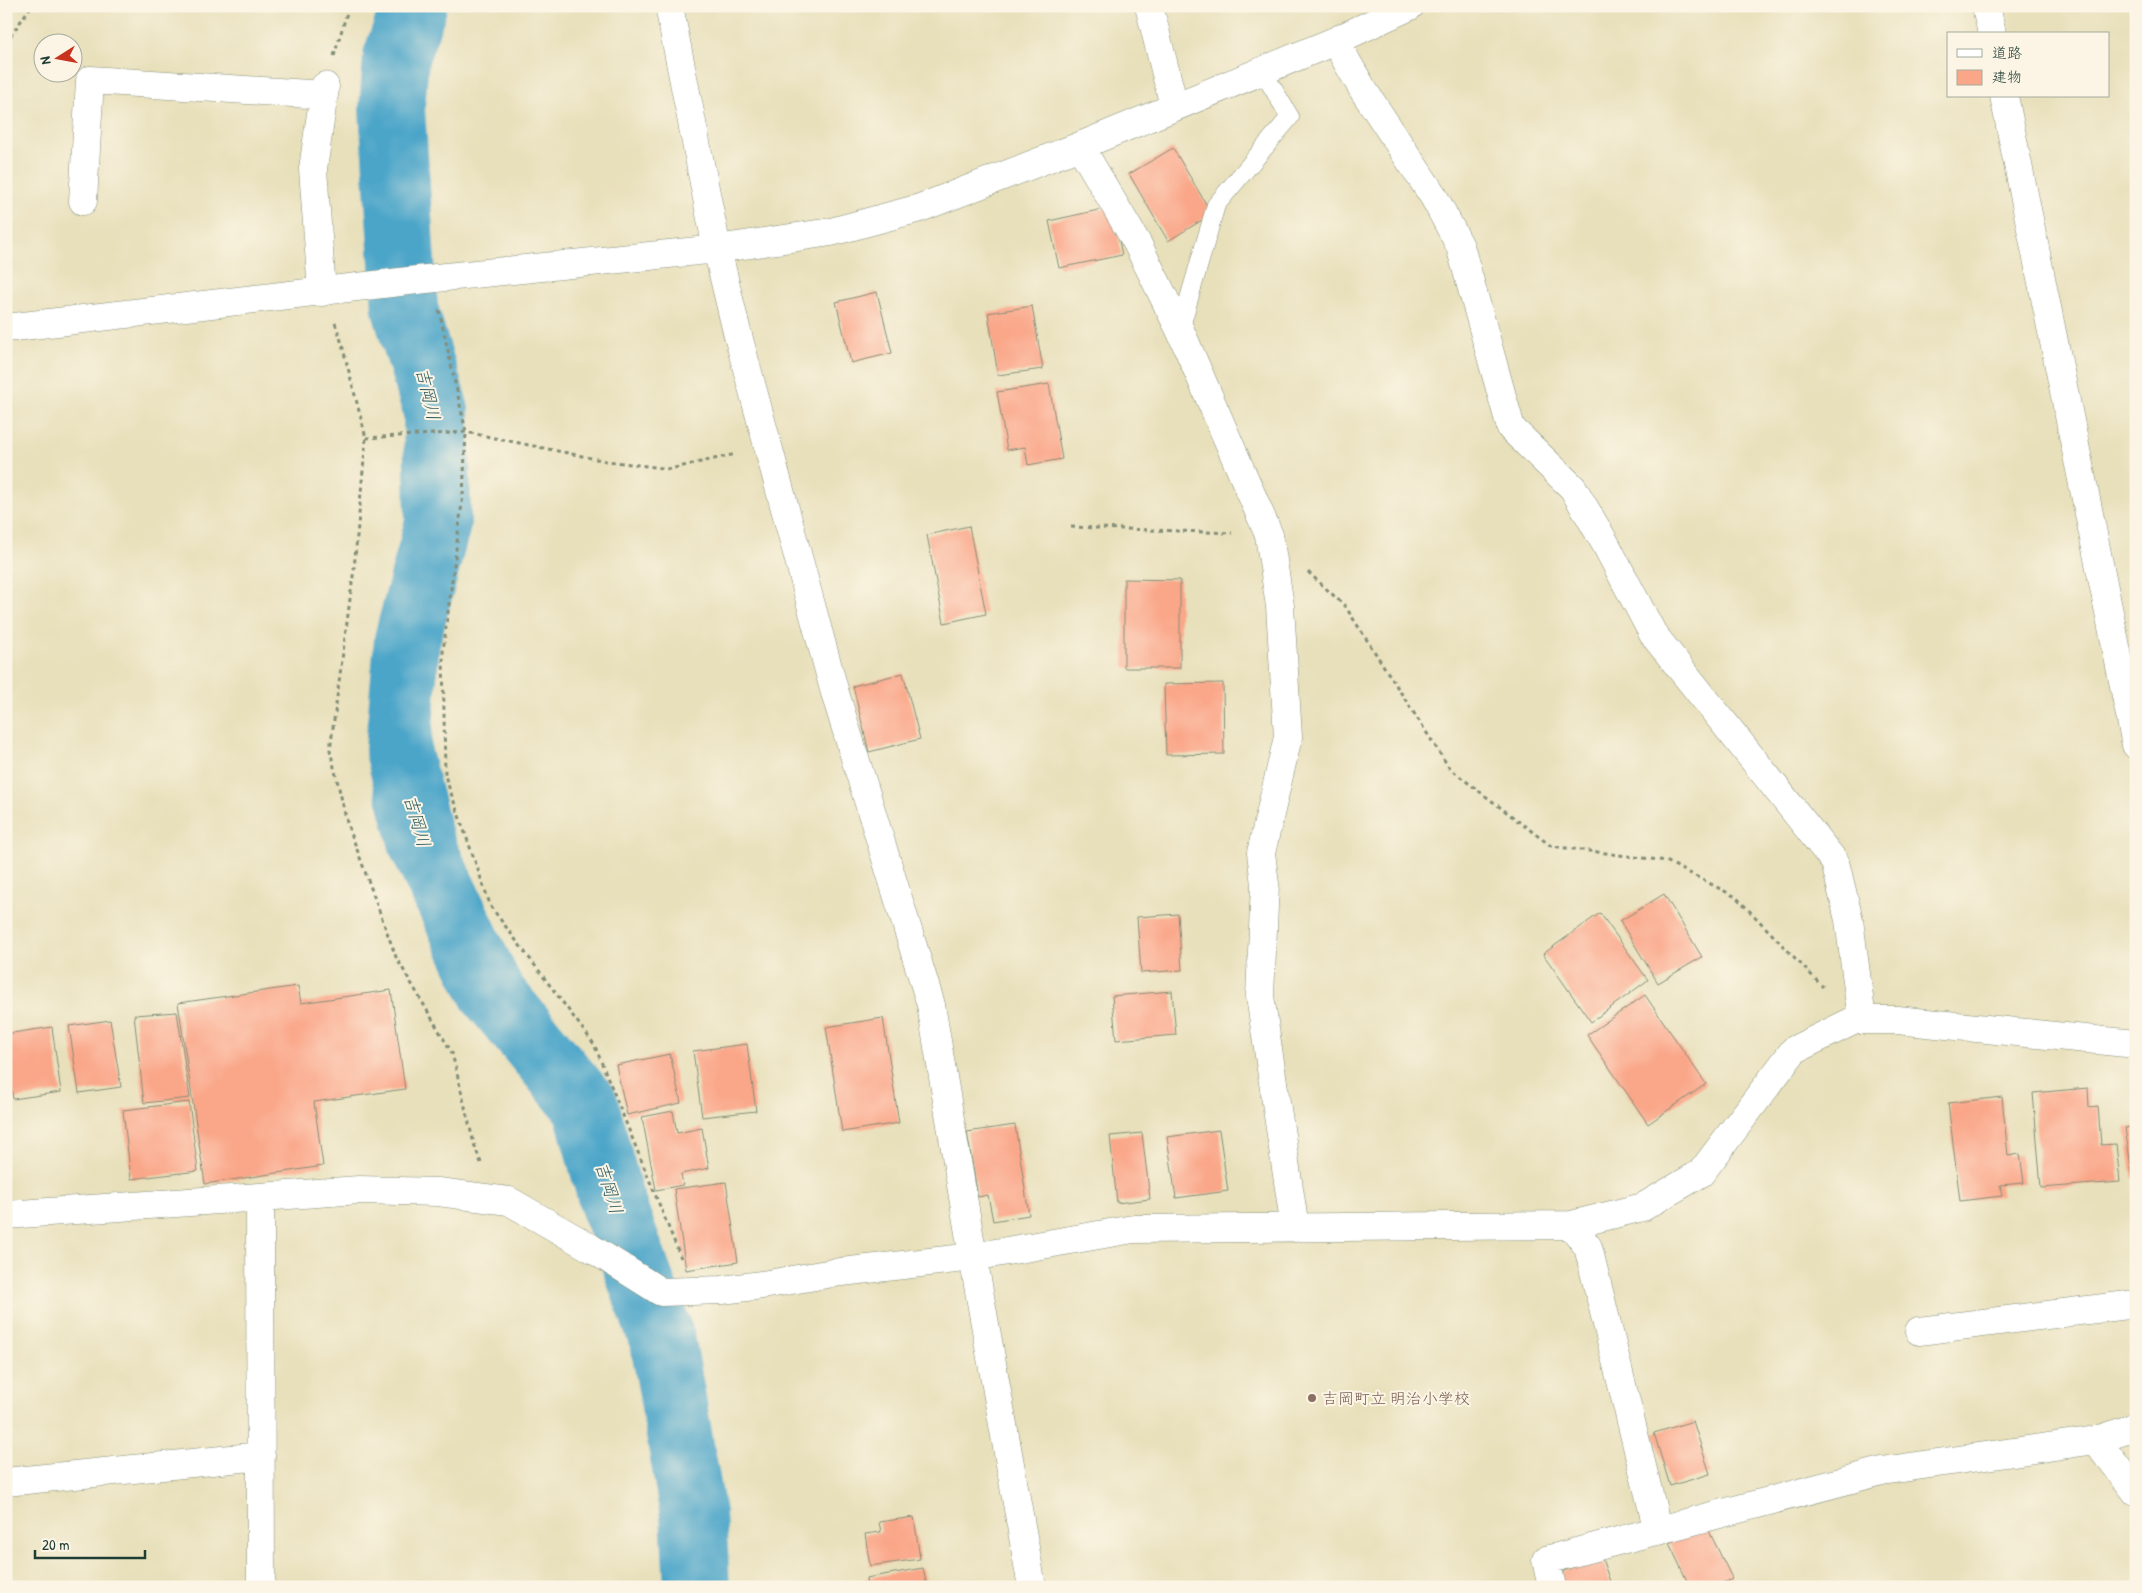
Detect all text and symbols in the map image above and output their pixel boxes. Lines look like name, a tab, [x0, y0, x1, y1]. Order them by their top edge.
north arrow	[32, 32, 82, 82]
legend	[1947, 32, 2110, 98]
text: 道路	[1992, 42, 2022, 63]
text: N	[35, 55, 55, 66]
text: 建物	[1992, 66, 2022, 87]
water label: 吉岡川	[410, 365, 447, 423]
water label: 吉岡川	[398, 791, 437, 850]
water label: 吉岡川	[590, 1158, 629, 1217]
place label: 吉岡町立 明治小学校	[1322, 1387, 1470, 1409]
marker: 吉岡町立 明治小学校	[1306, 1392, 1318, 1404]
scale bar	[35, 1528, 145, 1560]
text: 20 m	[42, 1534, 69, 1555]

